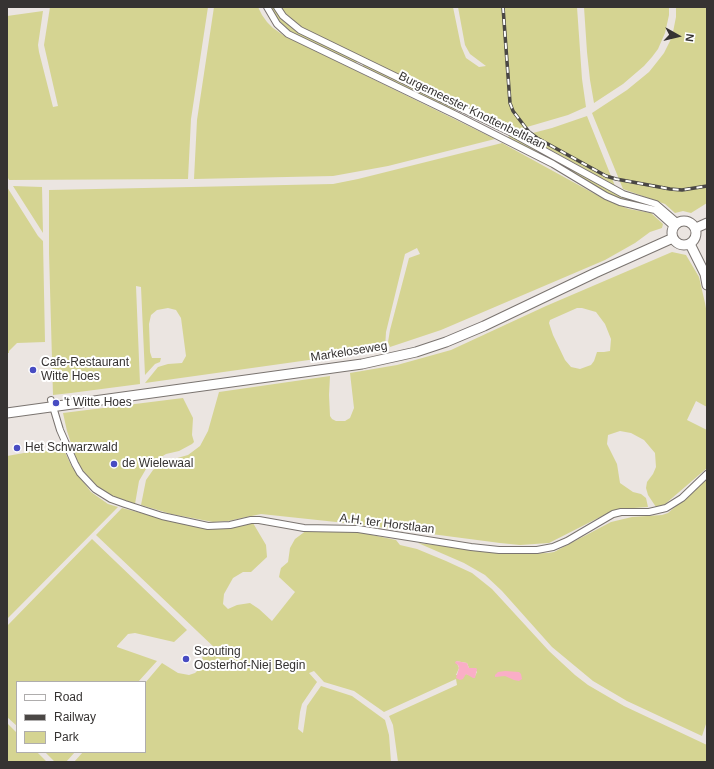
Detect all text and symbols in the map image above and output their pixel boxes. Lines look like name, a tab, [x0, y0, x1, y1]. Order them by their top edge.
north arrow	[658, 16, 698, 56]
text: N	[683, 33, 696, 42]
street label: Burgemeester Knottenbeltlaan	[396, 69, 548, 153]
street label: Markeloseweg	[310, 339, 388, 365]
place label: Cafe-Restaurant Witte Hoes	[41, 356, 129, 384]
marker: Cafe-Restaurant Witte Hoes	[28, 365, 38, 375]
place label: 't Witte Hoes	[64, 396, 132, 410]
marker: 't Witte Hoes	[51, 398, 61, 408]
place label: Het Schwarzwald	[25, 441, 118, 455]
marker: Het Schwarzwald	[12, 443, 22, 453]
place label: de Wielewaal	[122, 457, 193, 471]
marker: de Wielewaal	[109, 459, 119, 469]
street label: A.H. ter Horstlaan	[339, 511, 435, 537]
place label: Scouting Oosterhof-Niej Begin	[194, 645, 305, 673]
marker: Scouting Oosterhof-Niej Begin	[181, 654, 191, 664]
legend	[16, 681, 146, 753]
text: Road	[54, 690, 83, 704]
text: Railway	[54, 710, 96, 724]
text: Park	[54, 730, 79, 744]

